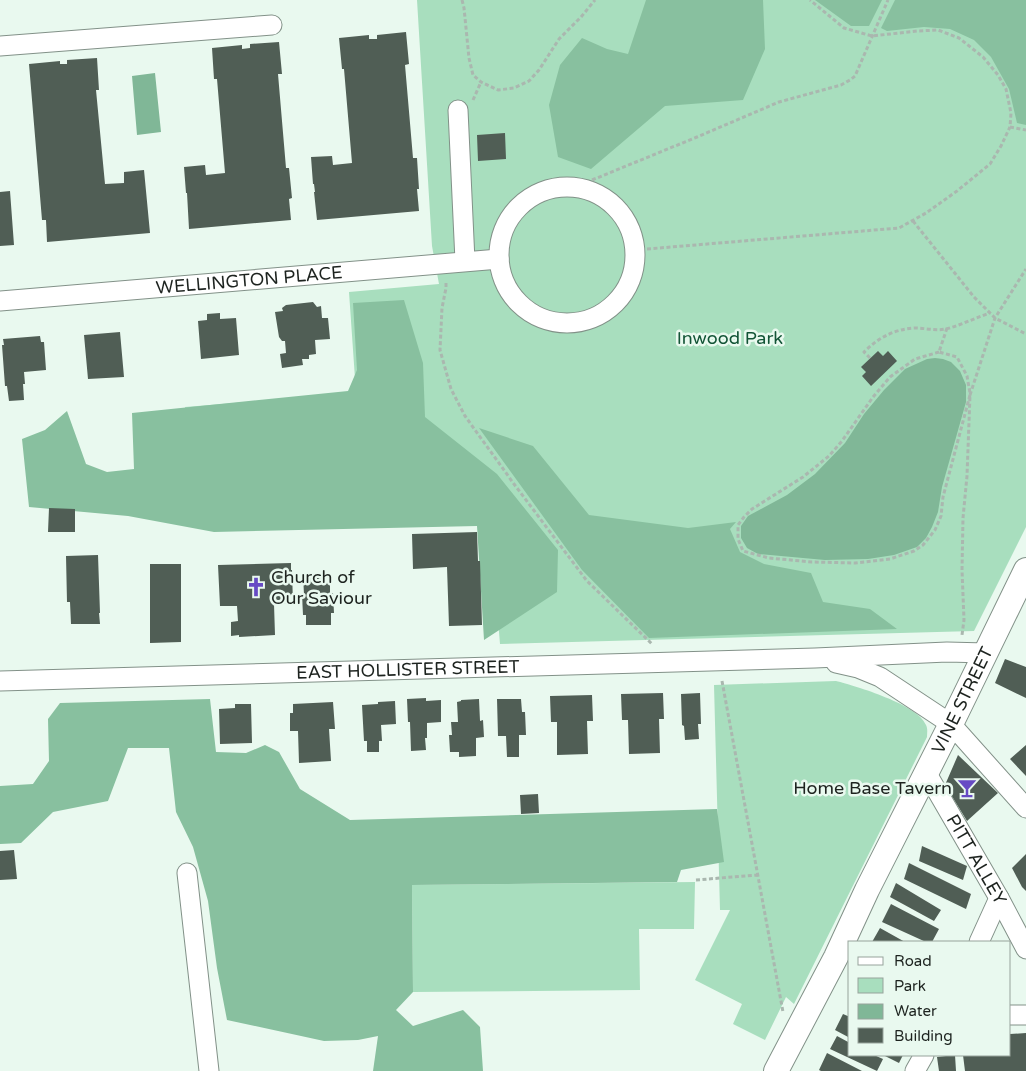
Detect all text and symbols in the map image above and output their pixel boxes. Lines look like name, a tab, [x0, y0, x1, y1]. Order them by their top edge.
street label: WELLINGTON PLACE	[155, 261, 343, 299]
park label: Inwood Park	[677, 327, 783, 349]
place label: Church of Our Saviour	[271, 566, 372, 609]
church icon: Church of Our Saviour	[245, 576, 267, 598]
street label: VINE STREET	[927, 643, 998, 757]
street label: EAST HOLLISTER STREET	[296, 655, 520, 684]
place label: Home Base Tavern	[793, 777, 952, 799]
bar icon: Home Base Tavern	[956, 777, 978, 799]
street label: PITT ALLEY	[942, 810, 1012, 909]
legend	[848, 941, 1011, 1056]
text: Road	[894, 952, 932, 970]
text: Park	[894, 977, 926, 995]
text: Water	[894, 1002, 937, 1020]
text: Building	[894, 1027, 953, 1045]

